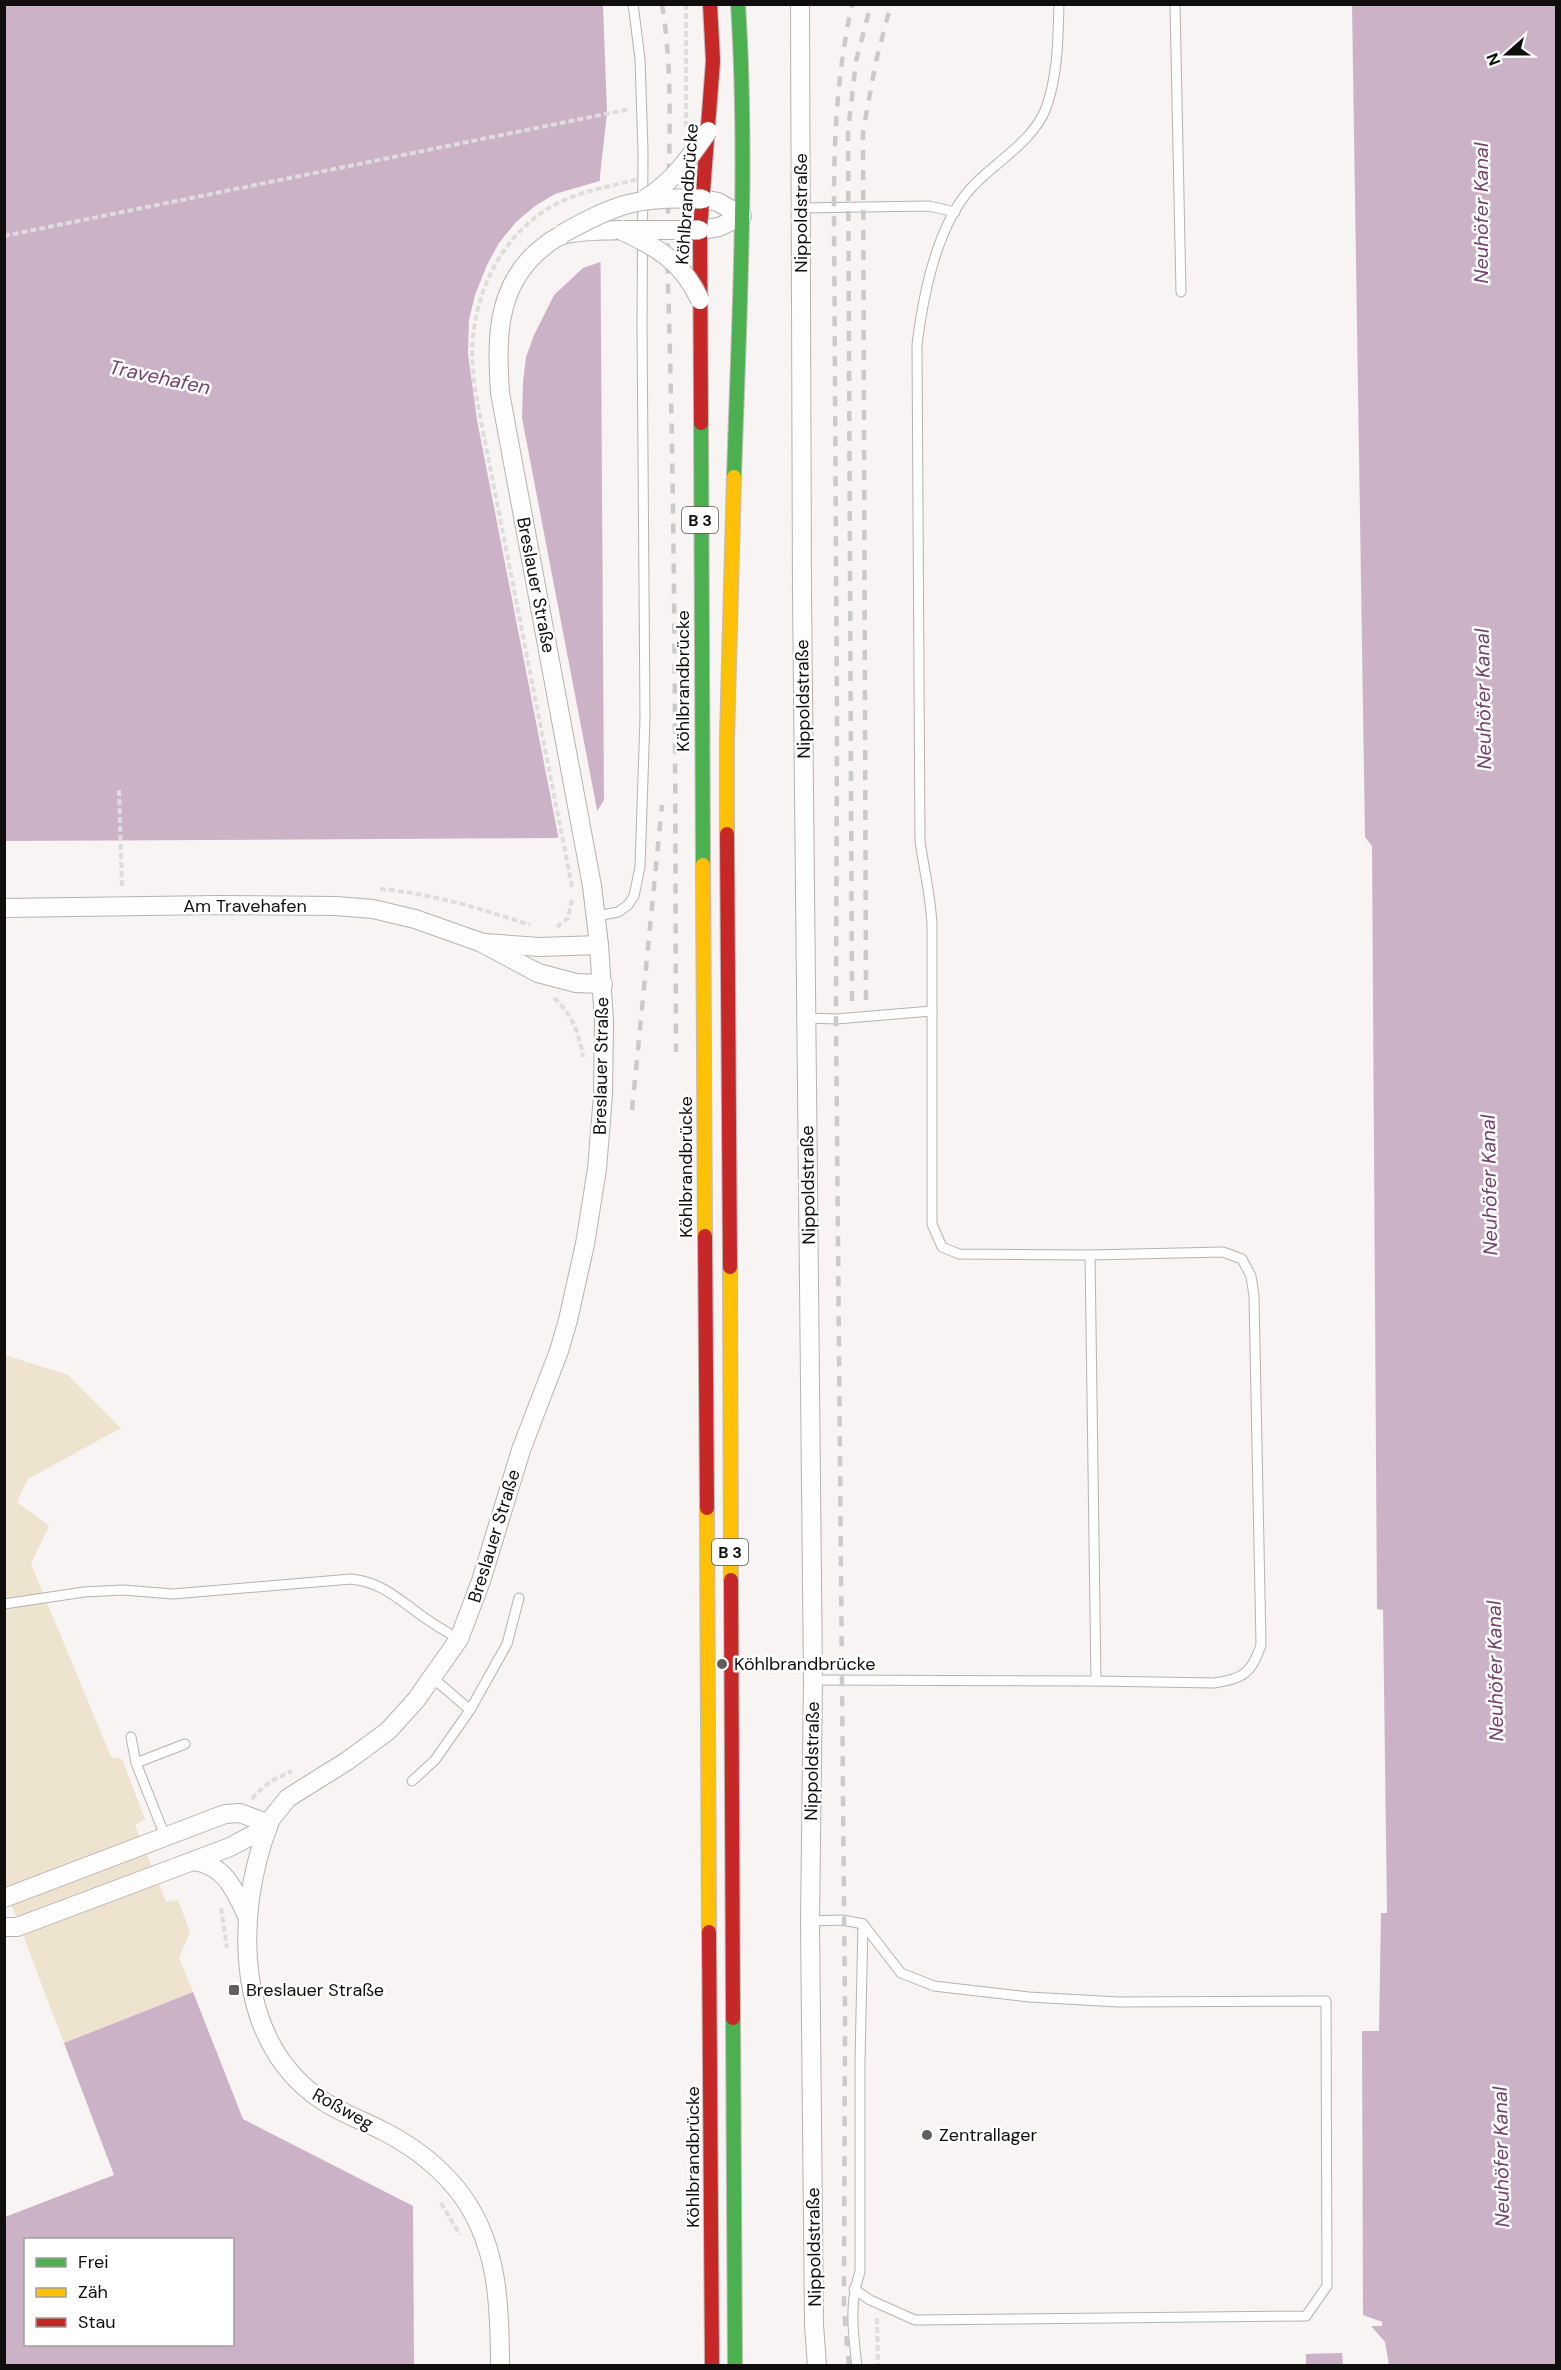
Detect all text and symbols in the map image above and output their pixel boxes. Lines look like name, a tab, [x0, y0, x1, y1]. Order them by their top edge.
north arrow	[1477, 24, 1537, 84]
text: N	[1482, 50, 1505, 68]
street label: Köhlbrandbrücke	[670, 123, 704, 265]
water label: Neuhöfer Kanal	[1468, 142, 1494, 283]
street label: Nippoldstraße	[789, 153, 813, 273]
water label: Travehafen	[107, 354, 213, 400]
road number: B 3	[682, 507, 718, 533]
street label: Breslauer Straße	[511, 515, 561, 655]
street label: Köhlbrandbrücke	[671, 610, 695, 752]
water label: Neuhöfer Kanal	[1469, 628, 1497, 770]
street label: Nippoldstraße	[790, 639, 816, 759]
street label: Am Travehafen	[183, 894, 307, 918]
street label: Breslauer Straße	[588, 997, 614, 1135]
street label: Köhlbrandbrücke	[674, 1096, 698, 1238]
water label: Neuhöfer Kanal	[1475, 1114, 1503, 1256]
street label: Nippoldstraße	[795, 1125, 821, 1245]
street label: Breslauer Straße	[462, 1466, 526, 1606]
road number: B 3	[712, 1539, 748, 1565]
water label: Neuhöfer Kanal	[1481, 1600, 1509, 1742]
place label: Köhlbrandbrücke	[734, 1652, 875, 1676]
marker: Köhlbrandbrücke	[715, 1657, 729, 1671]
street label: Nippoldstraße	[799, 1701, 825, 1821]
place label: Breslauer Straße	[246, 1978, 384, 2002]
marker: Breslauer Straße	[227, 1983, 241, 1997]
street label: Roßweg	[308, 2082, 378, 2136]
street label: Köhlbrandbrücke	[681, 2086, 705, 2228]
water label: Neuhöfer Kanal	[1487, 2086, 1515, 2228]
place label: Zentrallager	[939, 2123, 1038, 2147]
marker: Zentrallager	[920, 2128, 934, 2142]
street label: Nippoldstraße	[801, 2187, 827, 2307]
legend	[24, 2238, 234, 2346]
text: Frei	[78, 2250, 109, 2274]
text: Zäh	[78, 2280, 108, 2304]
text: Stau	[78, 2310, 116, 2334]

